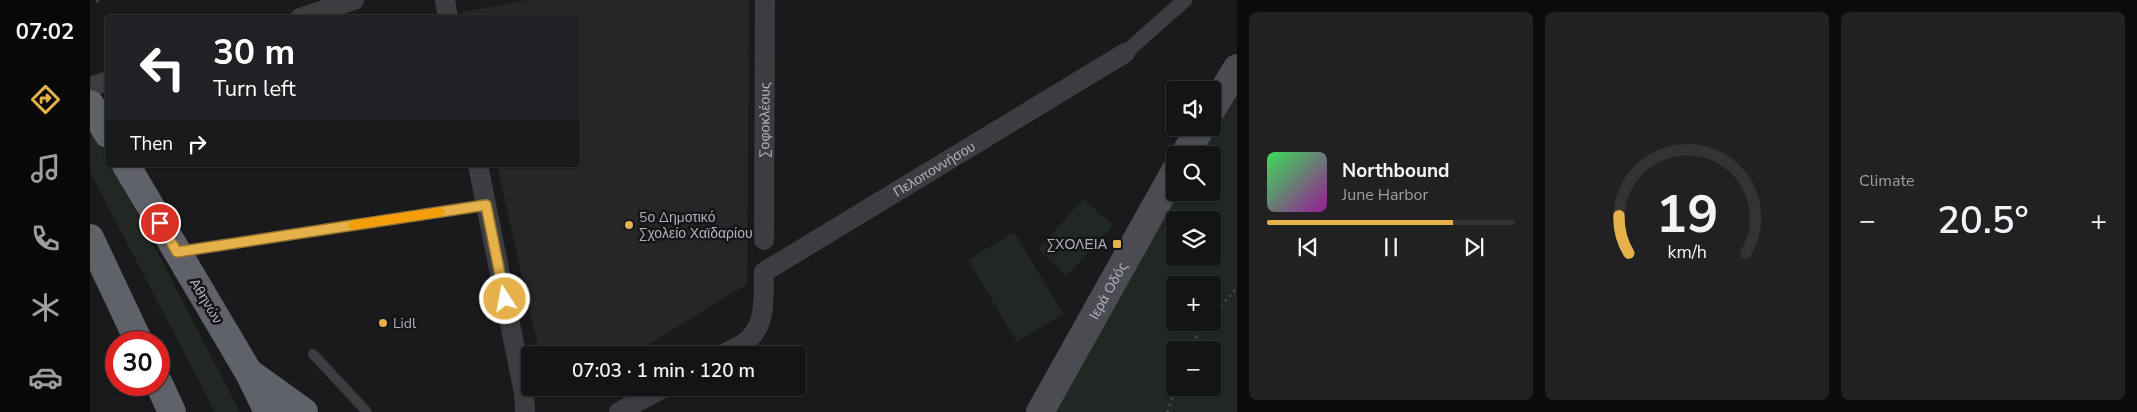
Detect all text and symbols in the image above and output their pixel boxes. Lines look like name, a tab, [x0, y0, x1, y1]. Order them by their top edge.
text: 07:02	[16, 17, 74, 47]
text: 30 m	[213, 29, 295, 76]
icon: left	[130, 35, 195, 100]
text: Turn left	[213, 74, 296, 104]
map controls	[1166, 81, 1221, 396]
button: sound	[1166, 81, 1221, 136]
icon: directions	[28, 82, 63, 117]
street label: Σοφοκλέους	[755, 82, 774, 158]
icon: right	[183, 130, 211, 158]
text: Then	[130, 131, 173, 157]
street label: Πελοποννήσου	[889, 137, 979, 201]
button: search	[1166, 146, 1221, 201]
icon: music	[28, 151, 63, 186]
text: Northbound	[1342, 158, 1449, 184]
text: Climate	[1859, 170, 1914, 192]
text: 19	[1656, 179, 1718, 250]
text: June Harbor	[1342, 184, 1428, 206]
text: 20.5°	[1937, 195, 2029, 246]
pin	[139, 202, 181, 244]
text: −	[1859, 202, 1876, 240]
text: +	[2090, 202, 2107, 240]
place label: 5ο Δημοτικό Σχολείο Χαϊδαρίου	[639, 208, 753, 243]
icon: arrive	[146, 209, 174, 237]
button: layers	[1166, 211, 1221, 266]
marker: 5ο Δημοτικό Σχολείο Χαϊδαρίου	[623, 219, 635, 231]
icon: phone	[28, 221, 63, 256]
icon: previous	[1294, 233, 1322, 261]
icon: pause	[1377, 233, 1405, 261]
icon: next	[1460, 233, 1488, 261]
place label: ΣΧΟΛΕΙΑ	[1047, 235, 1108, 254]
marker: ΣΧΟΛΕΙΑ	[1111, 238, 1123, 250]
text: km/h	[1667, 240, 1707, 264]
street label: Ιερά Οδός	[1084, 258, 1132, 323]
position arrow	[478, 272, 530, 324]
street label: Αθηνών	[185, 275, 227, 327]
button: +	[1166, 276, 1221, 331]
icon: climate	[28, 290, 63, 325]
place label: Lidl	[393, 314, 417, 333]
marker: Lidl	[377, 317, 389, 329]
speed limit sign: 30	[105, 331, 170, 396]
button: −	[1166, 341, 1221, 396]
text: 07:03 · 1 min · 120 m	[572, 358, 755, 384]
icon: car	[28, 360, 63, 395]

